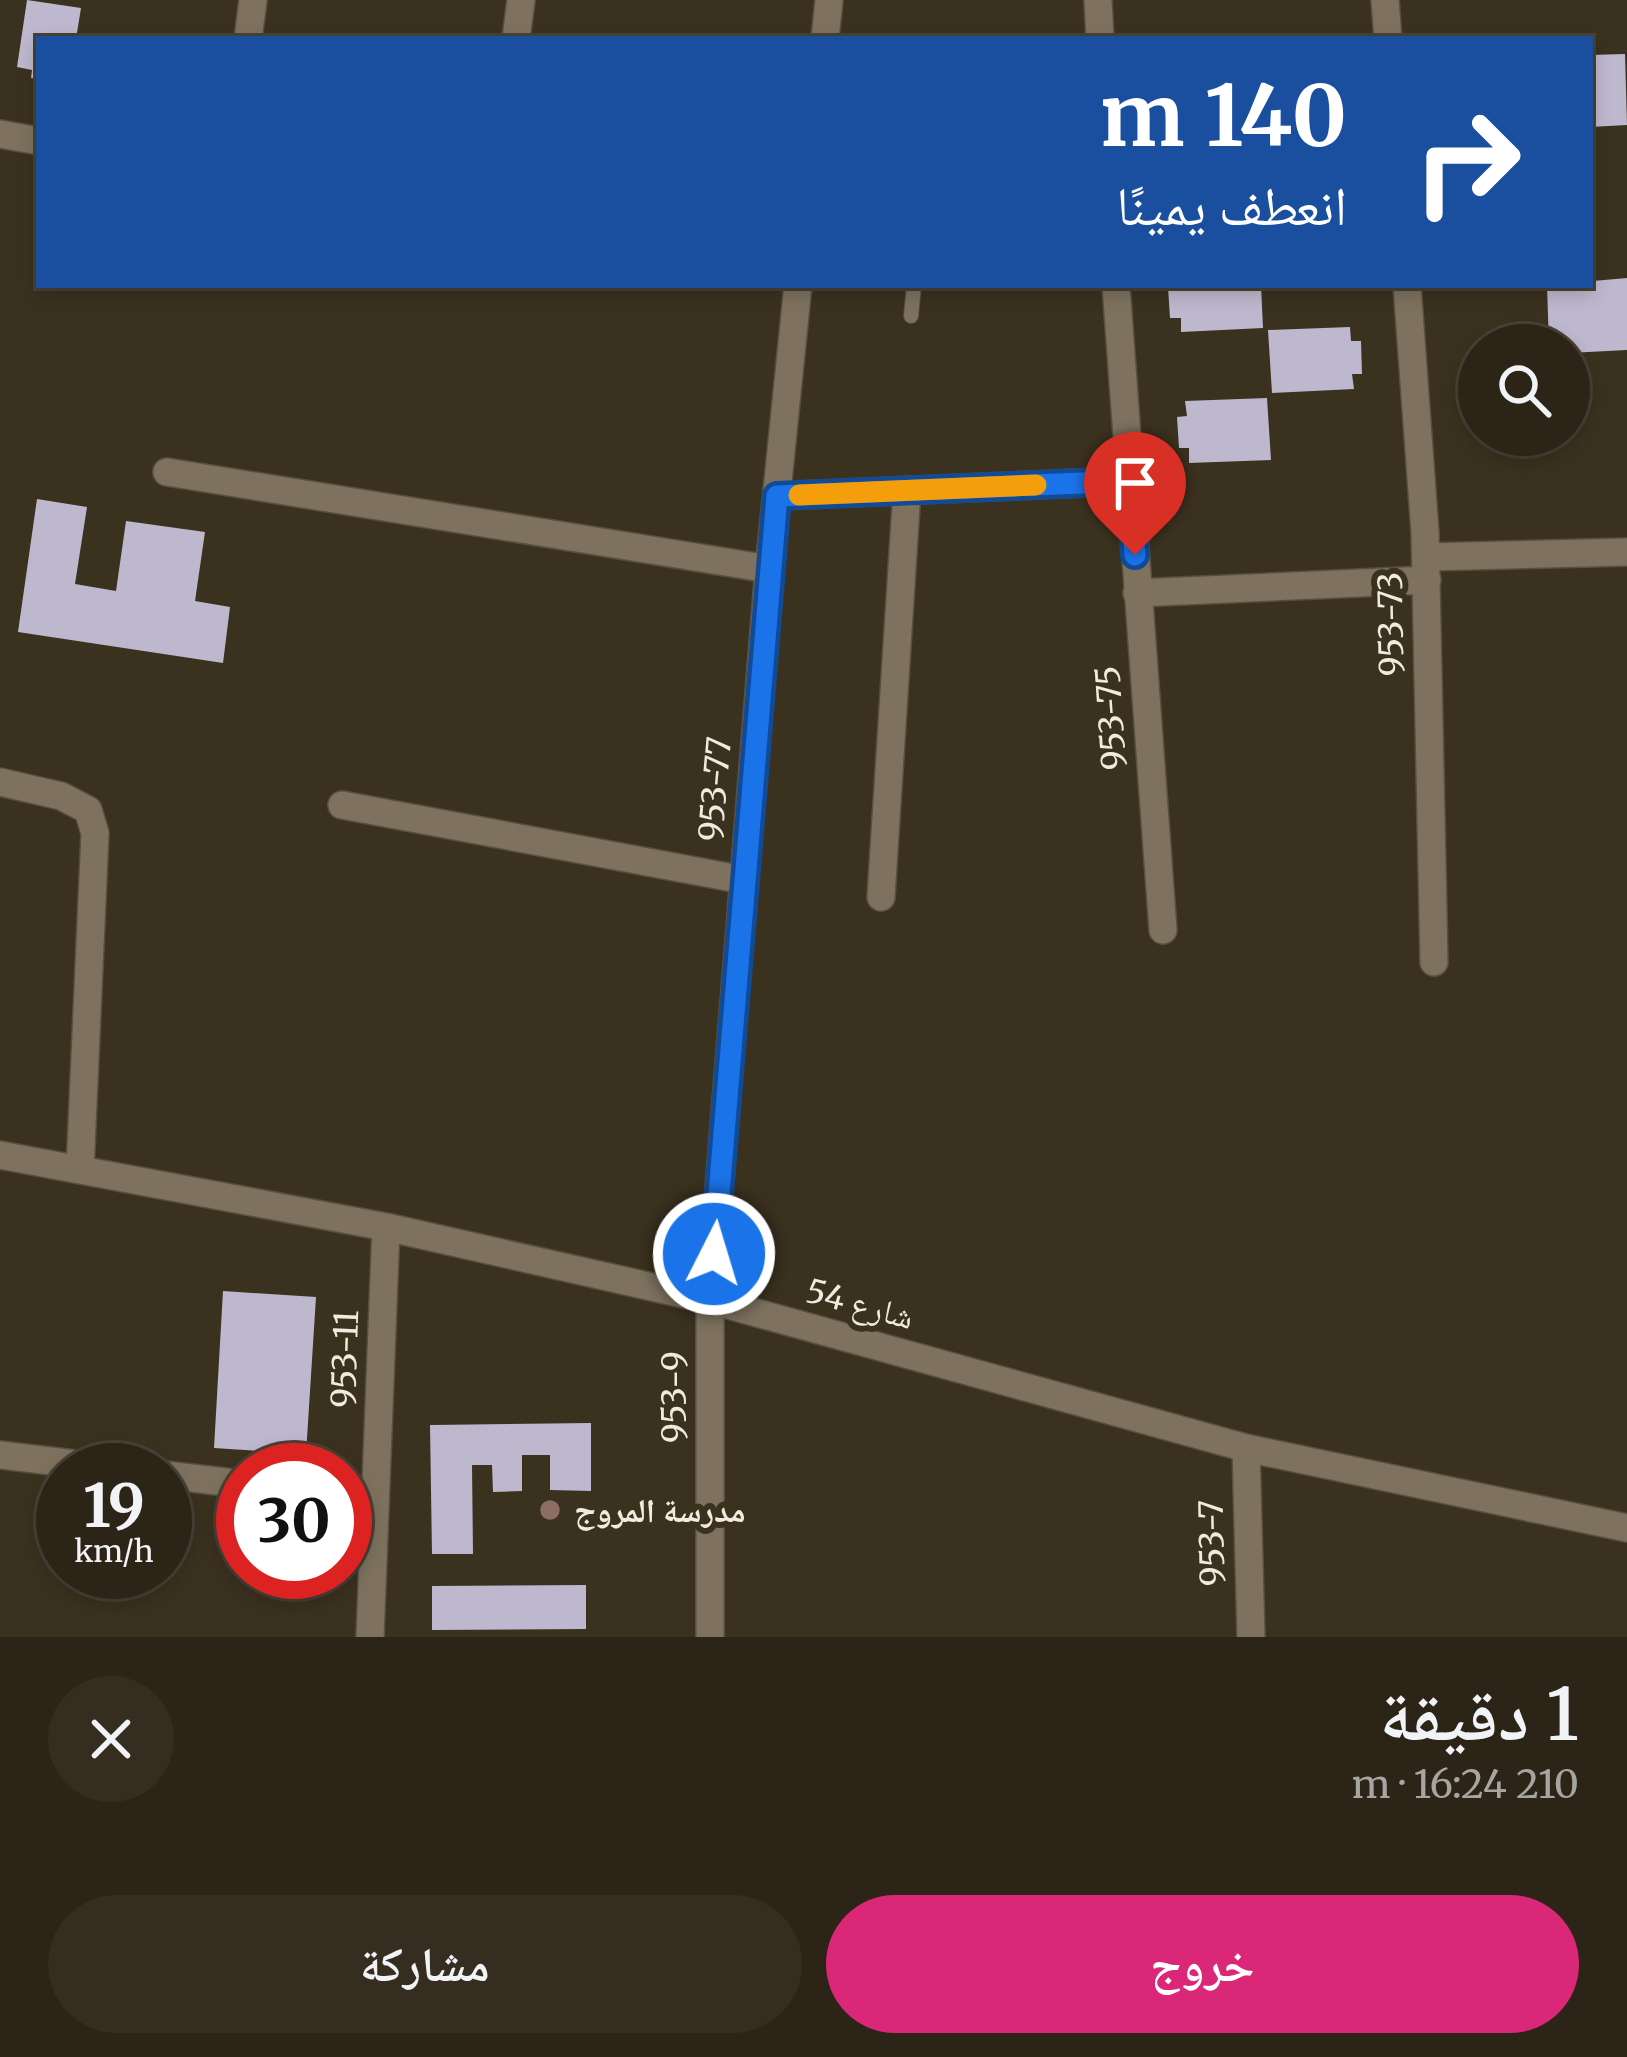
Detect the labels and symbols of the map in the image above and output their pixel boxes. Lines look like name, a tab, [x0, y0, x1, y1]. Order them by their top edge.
pin	[1084, 432, 1186, 555]
street label: 953-73	[1370, 571, 1412, 677]
street label: 953-75	[1087, 664, 1135, 772]
street label: 953-77	[690, 735, 740, 843]
position arrow	[651, 1191, 777, 1317]
street label: شارع 54	[802, 1270, 918, 1338]
street label: 953-11	[323, 1309, 367, 1409]
street label: 953-9	[654, 1351, 695, 1443]
speed limit sign: 30	[216, 1443, 372, 1599]
place label: مدرسة المروج	[574, 1490, 746, 1531]
marker: مدرسة المروج	[537, 1497, 563, 1523]
street label: 953-7	[1191, 1499, 1233, 1587]

